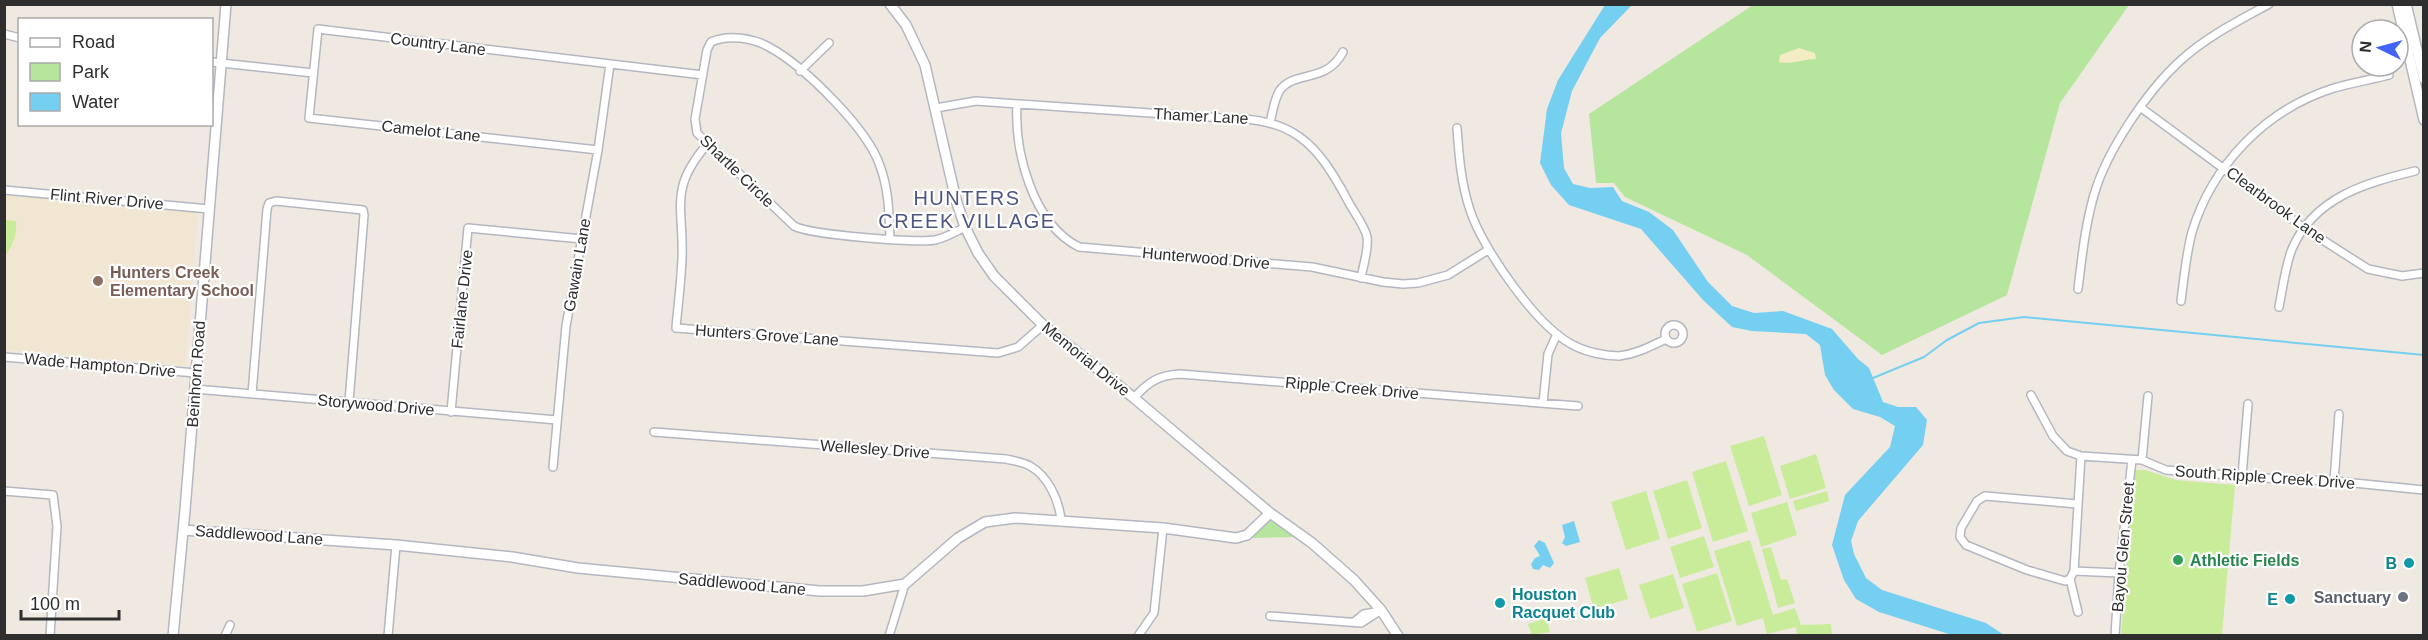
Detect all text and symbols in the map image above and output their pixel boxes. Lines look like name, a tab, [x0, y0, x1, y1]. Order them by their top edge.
legend	[18, 18, 213, 126]
north arrow	[2350, 18, 2410, 78]
street label: Country Lane	[389, 30, 487, 58]
text: Road	[72, 32, 115, 52]
text: N	[2357, 40, 2375, 53]
text: Park	[72, 62, 110, 82]
text: Water	[72, 92, 119, 112]
street label: Thamer Lane	[1153, 105, 1249, 127]
street label: Camelot Lane	[381, 117, 482, 145]
street label: Shartle Circle	[697, 132, 778, 211]
street label: Clearbrook Lane	[2223, 163, 2329, 247]
street label: Flint River Drive	[50, 186, 165, 212]
district label: HUNTERS CREEK VILLAGE	[878, 187, 1056, 232]
street label: Gawain Lane	[560, 217, 594, 313]
street label: Hunterwood Drive	[1141, 244, 1271, 272]
street label: Fairlane Drive	[448, 248, 476, 349]
place label: Hunters Creek Elementary School	[110, 264, 254, 299]
marker: Hunters Creek Elementary School	[91, 274, 105, 288]
street label: Memorial Drive	[1039, 319, 1133, 400]
street label: Beinhorn Road	[184, 320, 208, 428]
street label: Hunters Grove Lane	[695, 321, 840, 349]
street label: Wade Hampton Drive	[23, 350, 177, 380]
street label: Ripple Creek Drive	[1284, 374, 1420, 402]
street label: Storywood Drive	[317, 391, 435, 419]
street label: Wellesley Drive	[820, 437, 931, 461]
street label: South Ripple Creek Drive	[2174, 462, 2356, 492]
street label: Bayou Glen Street	[2109, 481, 2137, 613]
street label: Saddlewood Lane	[195, 522, 324, 548]
place label: Athletic Fields	[2190, 552, 2299, 569]
marker: Athletic Fields	[2171, 553, 2185, 567]
place label: B	[2385, 555, 2397, 572]
marker: B	[2402, 556, 2416, 570]
street label: Saddlewood Lane	[677, 570, 807, 598]
scale bar	[21, 583, 118, 621]
place label: Houston Racquet Club	[1512, 586, 1615, 621]
place label: Sanctuary	[2314, 589, 2391, 606]
marker: Sanctuary	[2396, 590, 2410, 604]
place label: E	[2267, 591, 2278, 608]
marker: E	[2283, 592, 2297, 606]
text: 100 m	[30, 594, 80, 614]
marker: Houston Racquet Club	[1493, 596, 1507, 610]

